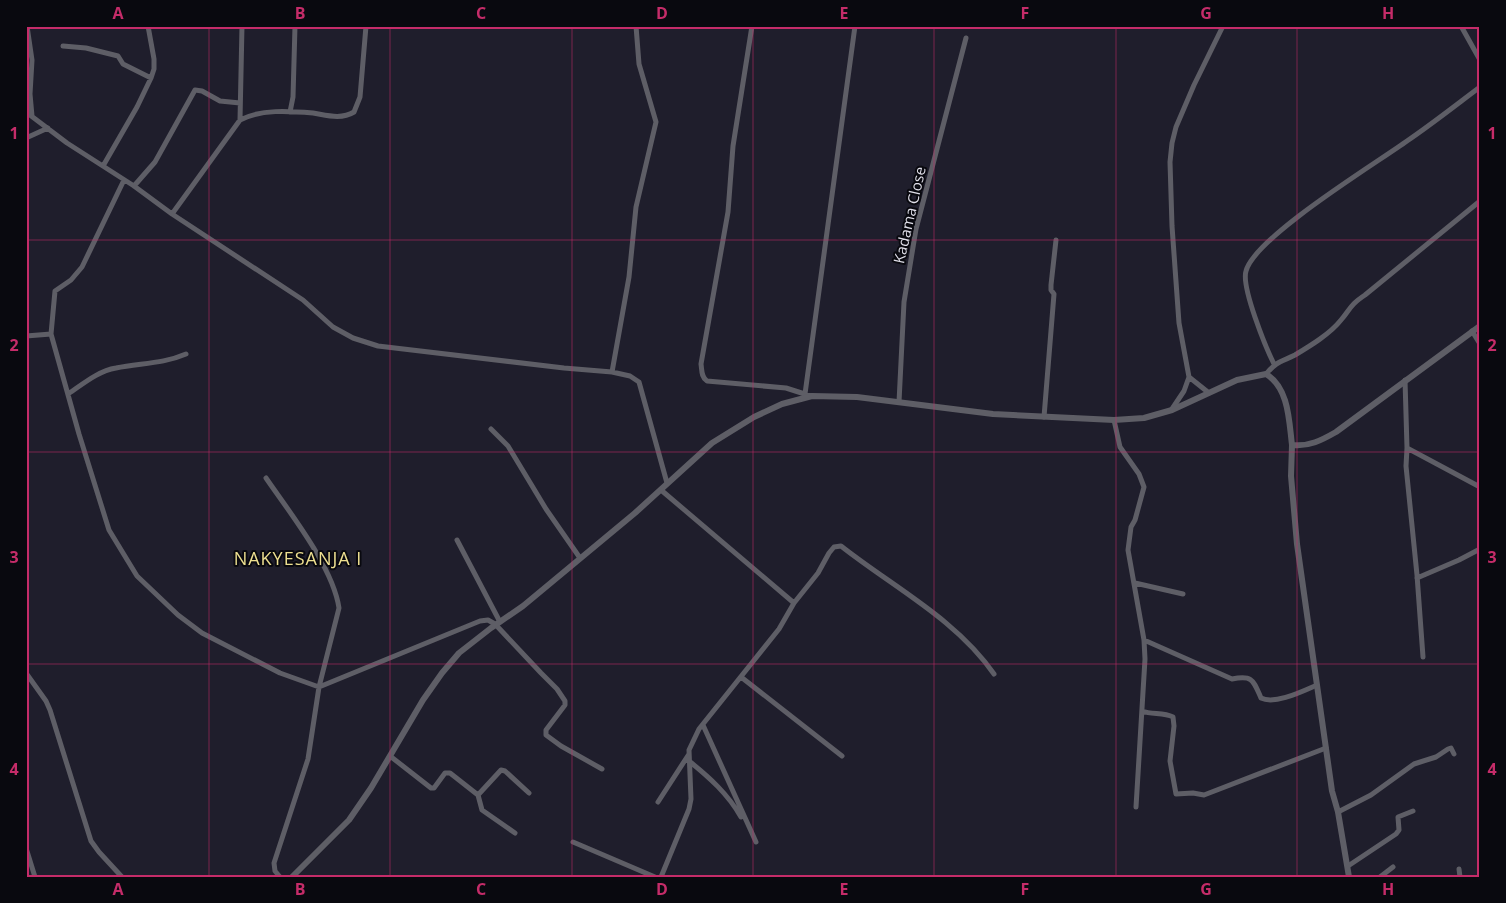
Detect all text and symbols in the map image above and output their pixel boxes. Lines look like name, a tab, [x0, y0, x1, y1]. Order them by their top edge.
text: A	[112, 2, 124, 24]
text: B	[295, 2, 305, 24]
text: C	[476, 2, 486, 24]
text: D	[656, 2, 668, 24]
text: E	[840, 2, 849, 24]
text: F	[1021, 2, 1029, 24]
text: G	[1200, 2, 1212, 24]
text: H	[1382, 2, 1394, 24]
text: 1	[9, 122, 19, 144]
text: 1	[1487, 122, 1497, 144]
street label: Kadama Close	[888, 165, 930, 265]
text: 2	[9, 334, 19, 356]
text: 2	[1487, 334, 1497, 356]
text: 3	[9, 546, 19, 568]
district label: NAKYESANJA I	[234, 546, 362, 570]
text: 3	[1487, 546, 1497, 568]
text: 4	[9, 758, 19, 780]
text: 4	[1487, 758, 1497, 780]
text: A	[112, 878, 124, 900]
text: B	[295, 878, 305, 900]
text: C	[476, 878, 486, 900]
text: D	[656, 878, 668, 900]
text: E	[840, 878, 849, 900]
text: F	[1021, 878, 1029, 900]
text: G	[1200, 878, 1212, 900]
text: H	[1382, 878, 1394, 900]

